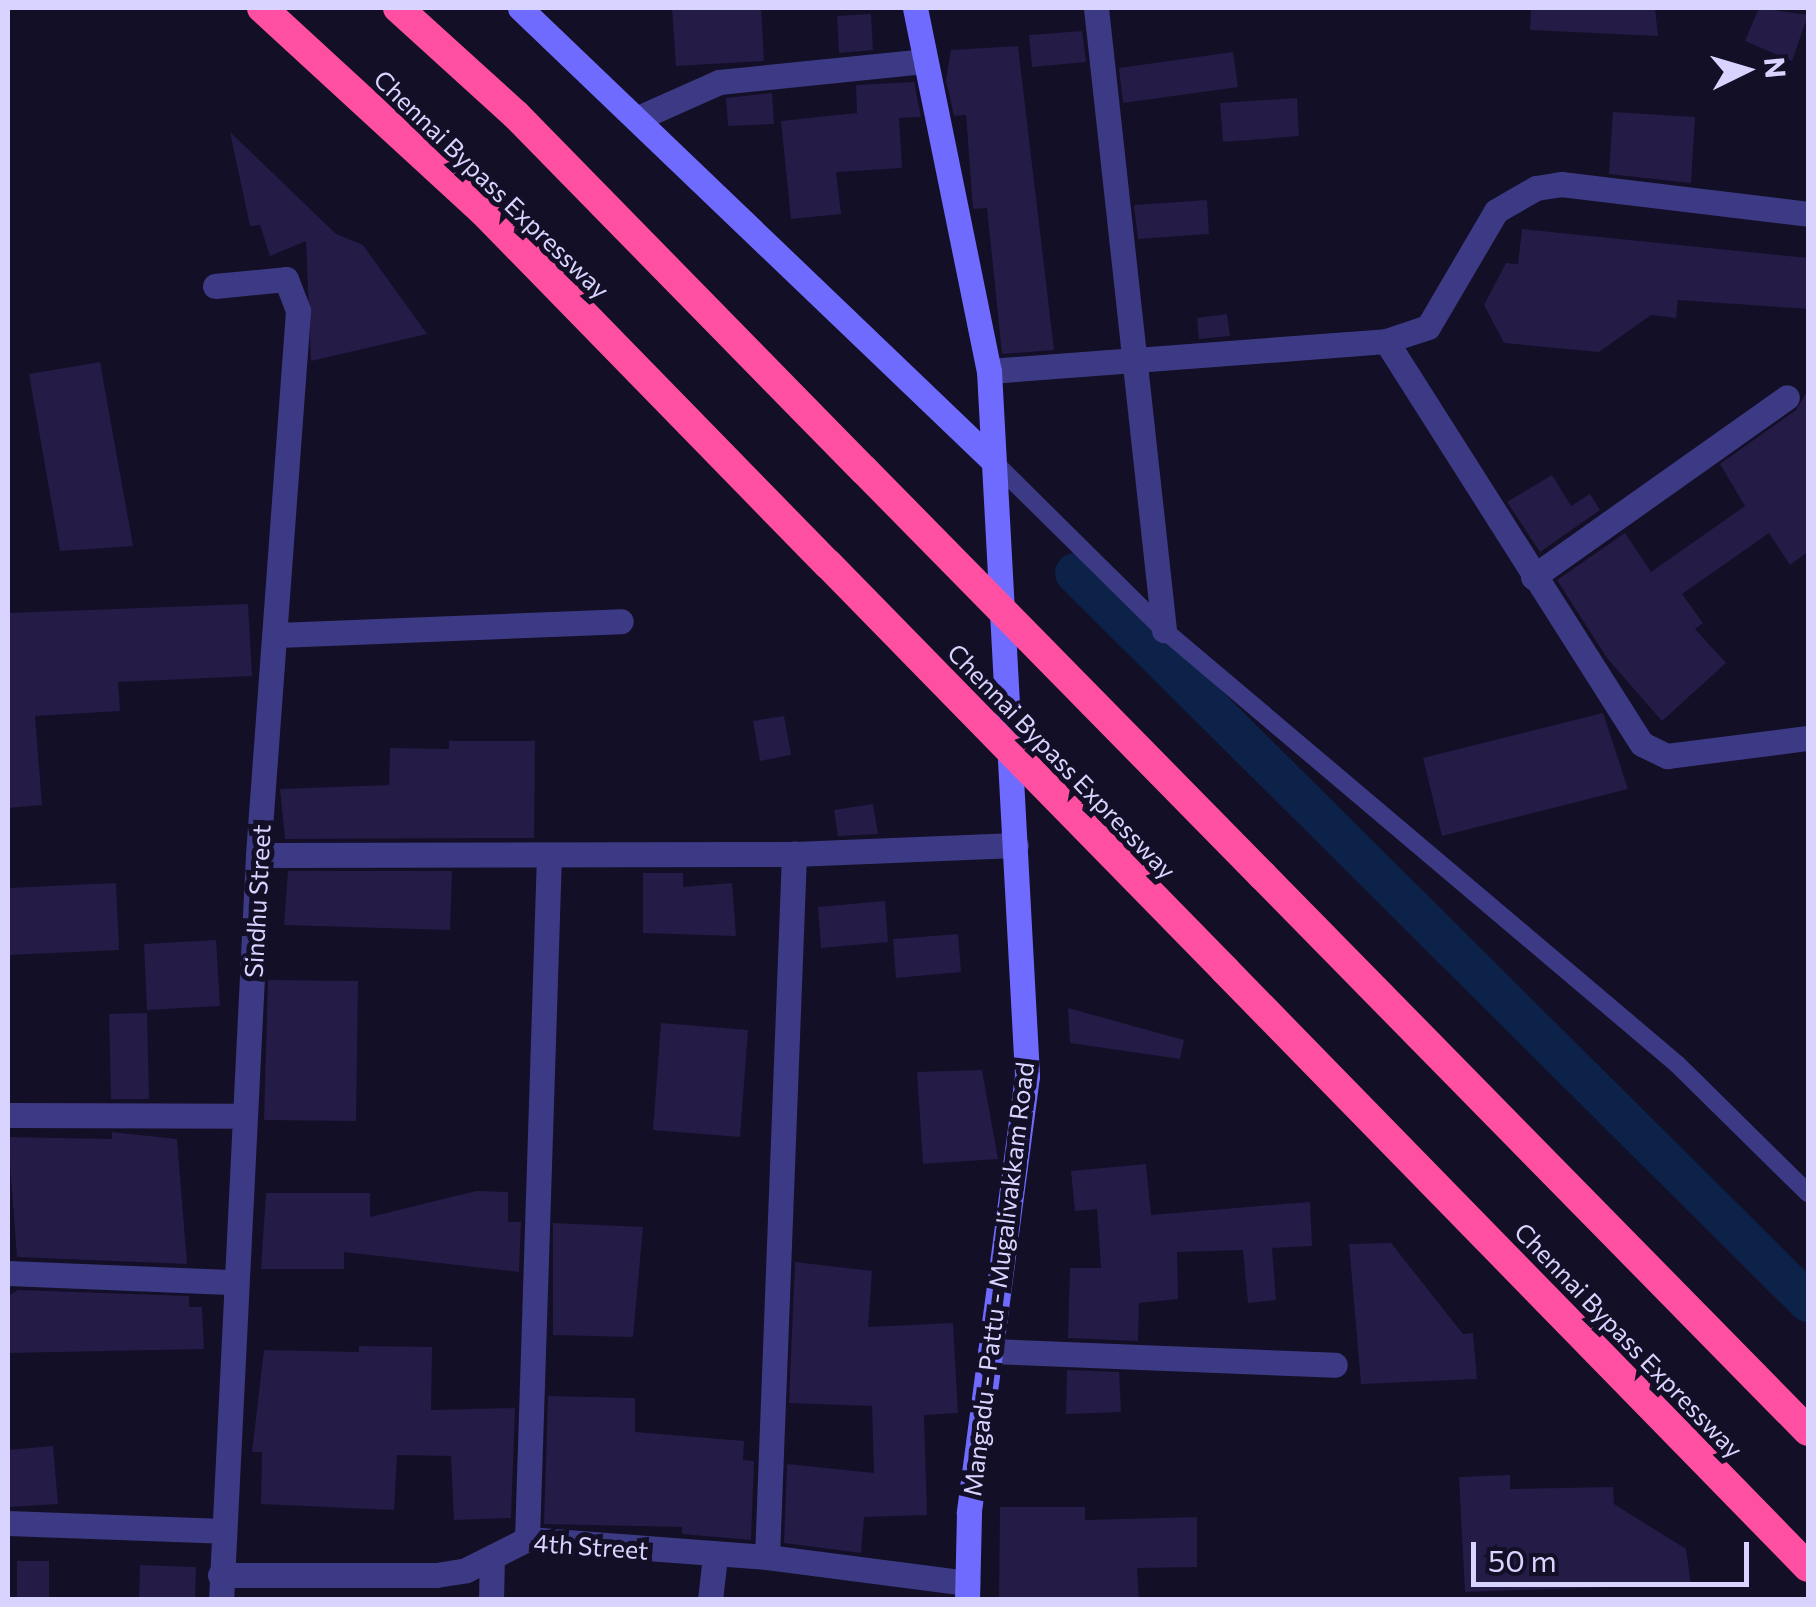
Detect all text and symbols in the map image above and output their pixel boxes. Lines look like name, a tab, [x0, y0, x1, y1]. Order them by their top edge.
north arrow	[1696, 20, 1796, 120]
text: N	[1758, 55, 1794, 79]
street label: Chennai Bypass Expressway	[368, 64, 616, 304]
street label: Chennai Bypass Expressway	[942, 637, 1182, 885]
street label: Sindhu Street	[238, 824, 276, 978]
street label: Mangadu - Pattu - Mugalivakkam Road	[956, 1060, 1040, 1498]
street label: Chennai Bypass Expressway	[1509, 1216, 1749, 1464]
scale bar	[1476, 1522, 1754, 1584]
street label: 4th Street	[533, 1527, 649, 1565]
text: 50 m	[1488, 1541, 1557, 1578]

